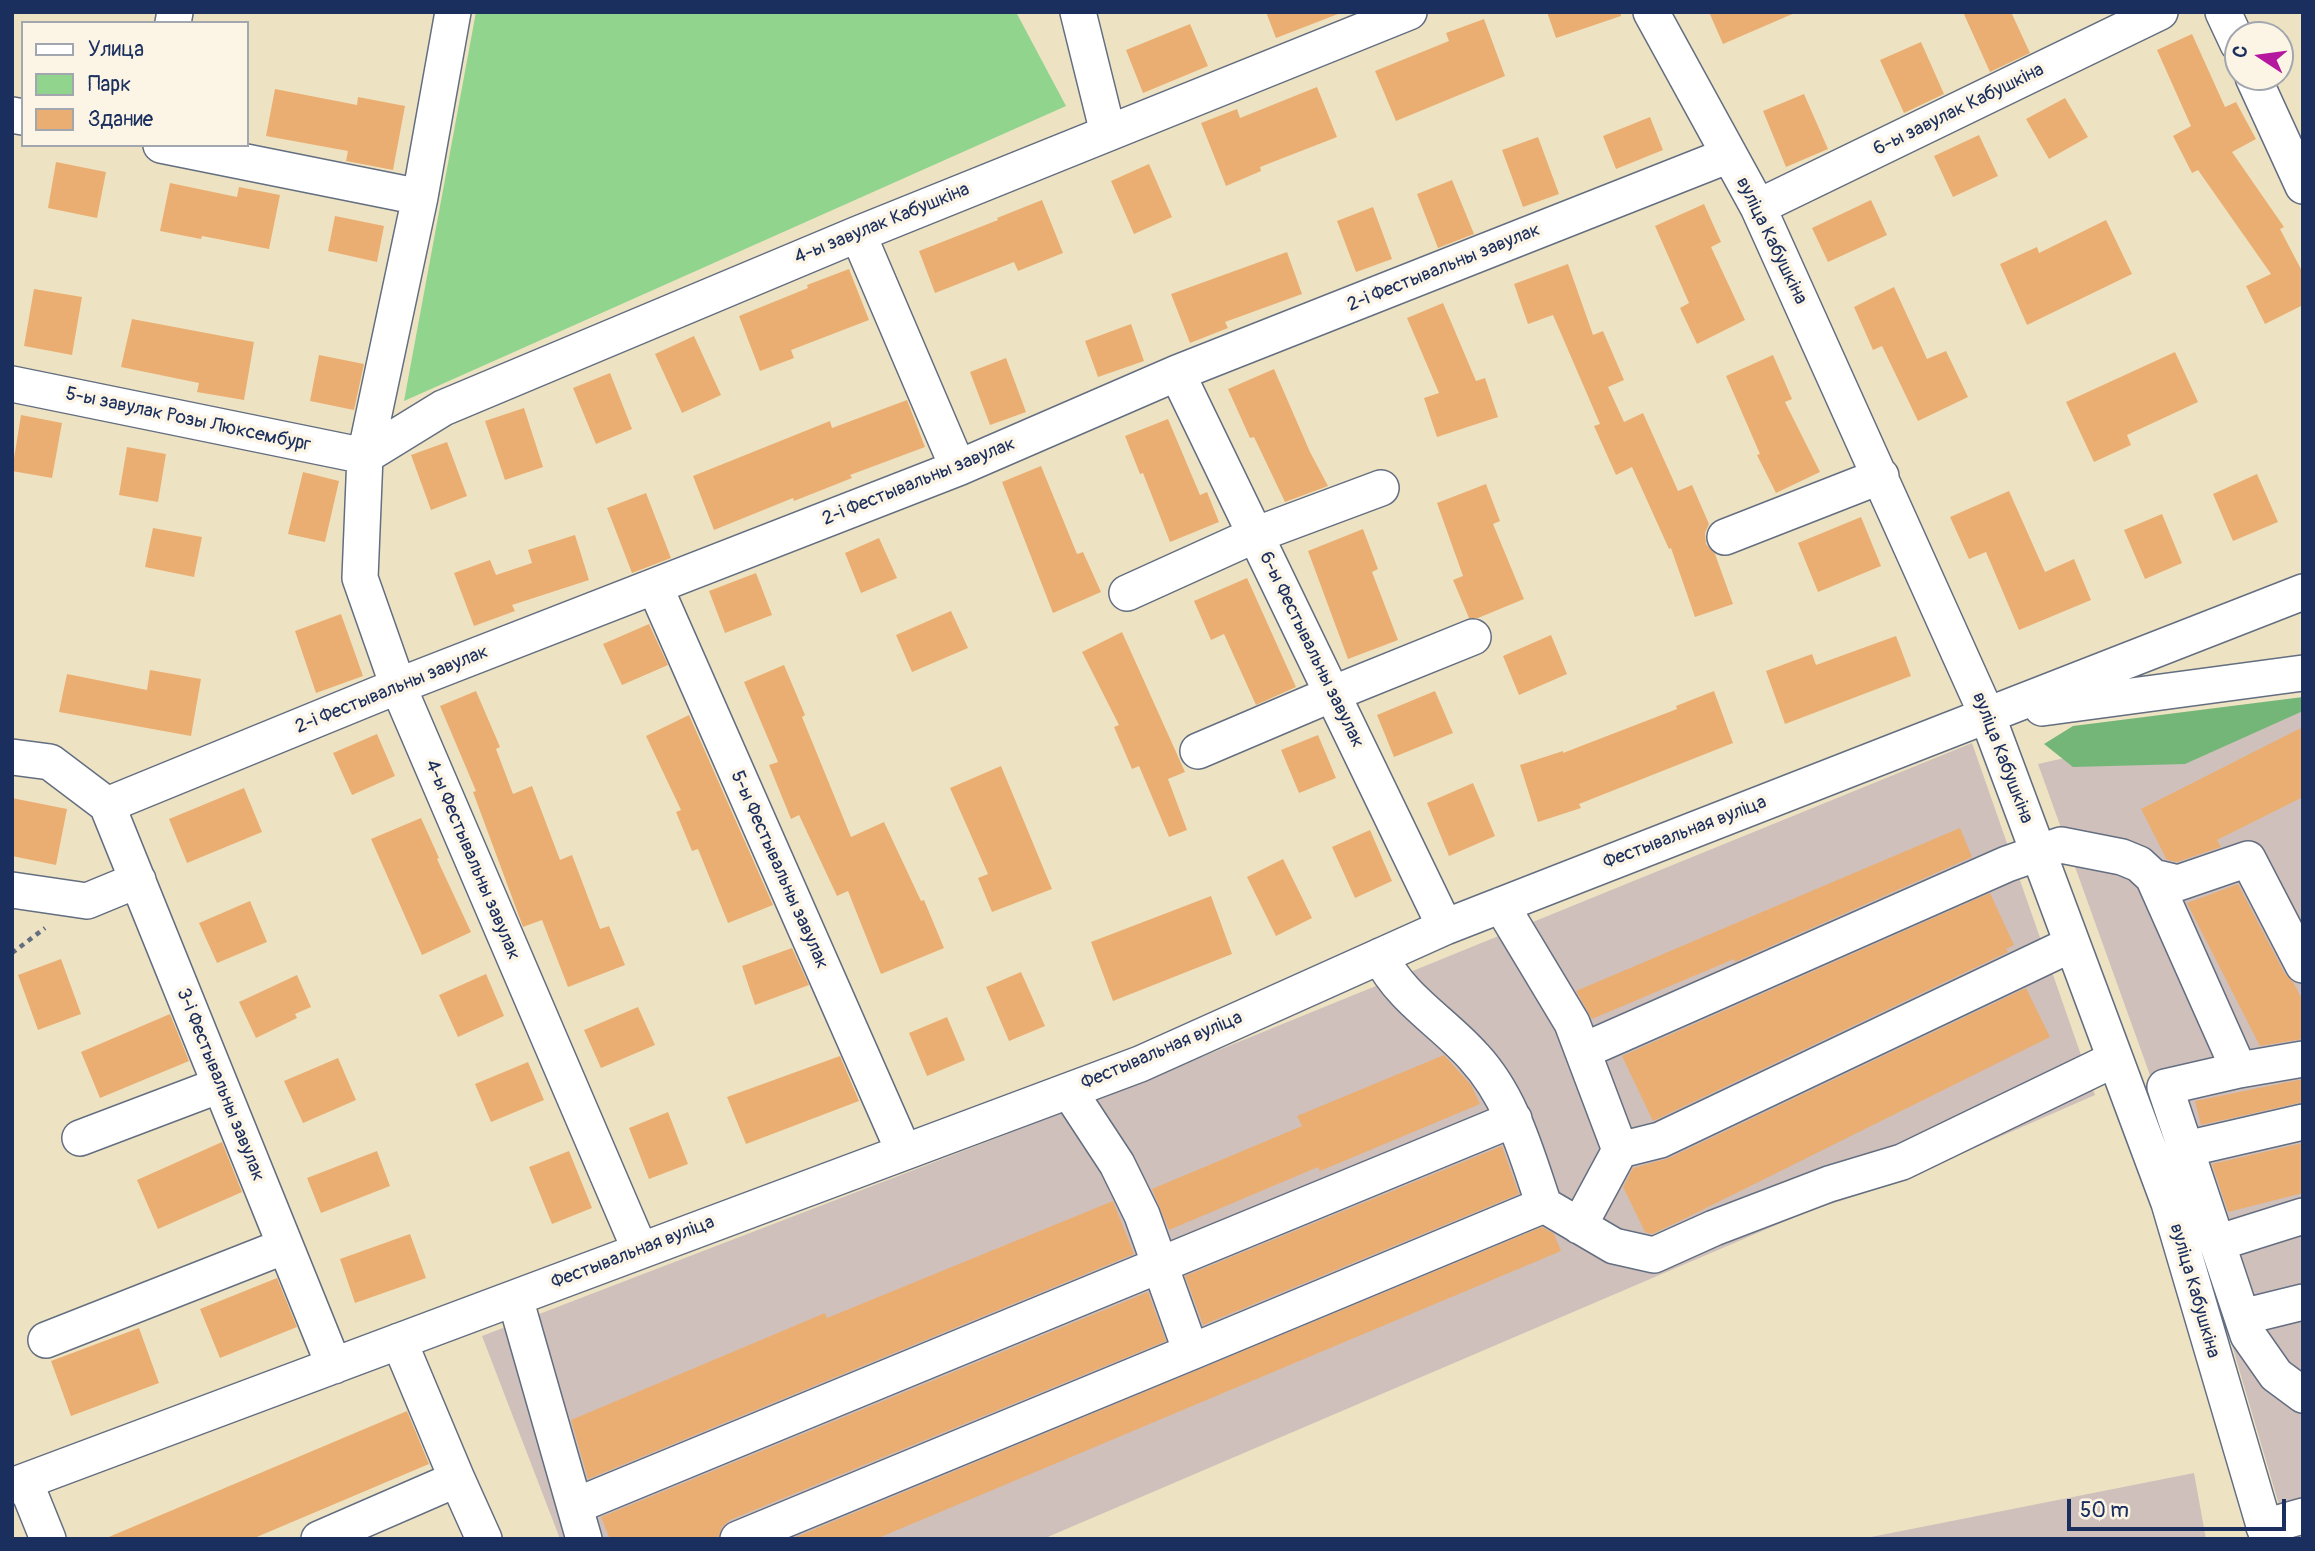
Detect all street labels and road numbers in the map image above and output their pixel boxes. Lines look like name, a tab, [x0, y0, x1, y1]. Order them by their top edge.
street label: 6-ы завулак Кабушкіна	[1870, 59, 2048, 161]
street label: вуліца Кабушкіна	[1730, 174, 1812, 308]
street label: 4-ы завулак Кабушкіна	[791, 178, 973, 270]
street label: 2-і Фестывальны завулак	[1344, 219, 1544, 317]
street label: 5-ы завулак Розы Люксембург	[63, 383, 313, 457]
street label: 2-і Фестывальны завулак	[819, 433, 1019, 531]
street label: 6-ы Фестывальны завулак	[1254, 548, 1368, 752]
street label: 2-і Фестывальны завулак	[292, 641, 492, 739]
street label: вуліца Кабушкіна	[1966, 689, 2038, 827]
street label: 4-ы Фестывальны завулак	[419, 756, 525, 964]
street label: 5-ы Фестывальны завулак	[725, 767, 833, 973]
street label: Фестывальная вуліца	[1600, 791, 1770, 875]
street label: 3-і Фестывальны завулак	[171, 985, 269, 1185]
street label: Фестывальная вуліца	[1078, 1007, 1246, 1095]
street label: Фестывальная вуліца	[548, 1211, 718, 1295]
street label: вуліца Кабушкіна	[2164, 1221, 2224, 1361]

